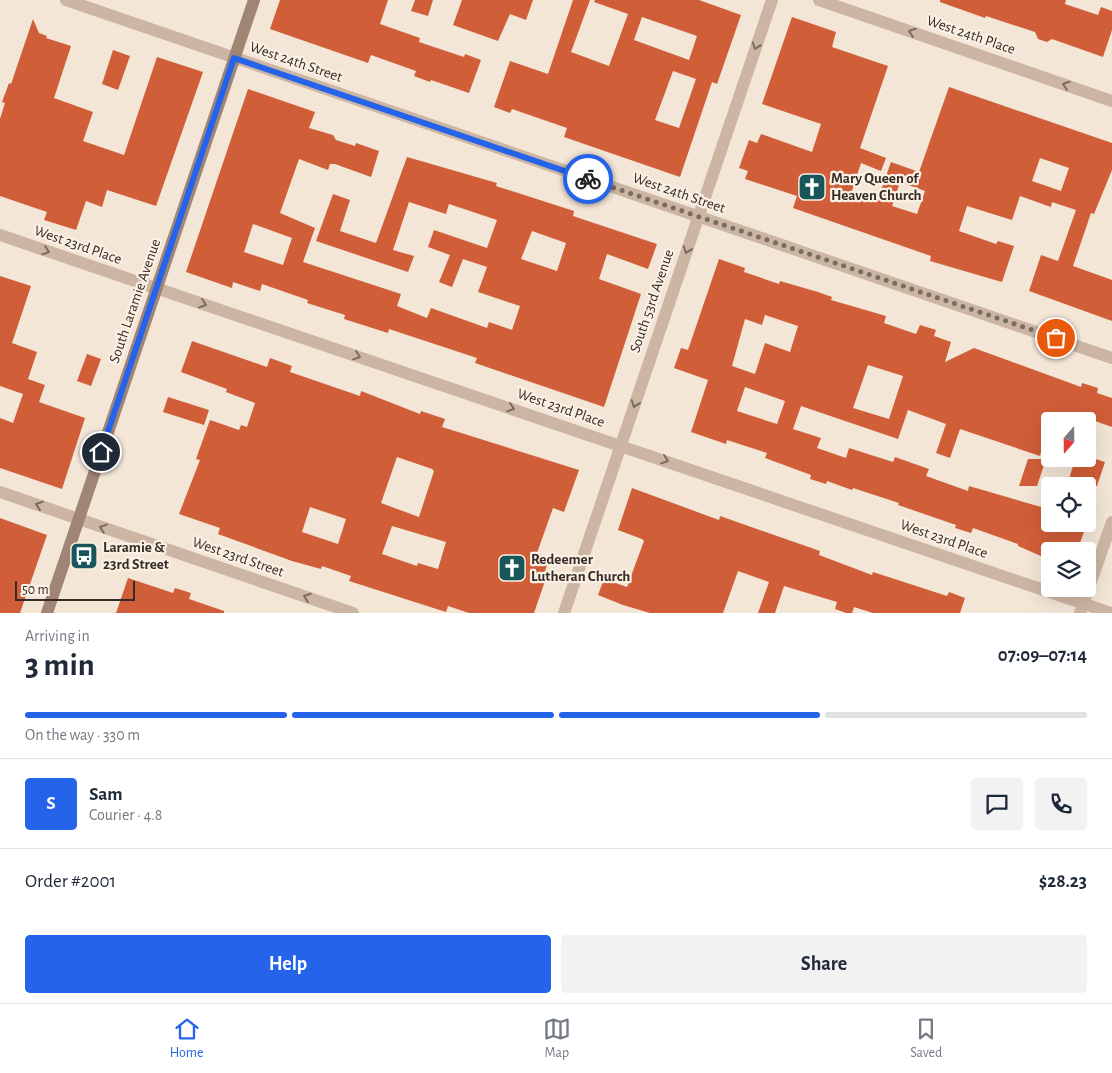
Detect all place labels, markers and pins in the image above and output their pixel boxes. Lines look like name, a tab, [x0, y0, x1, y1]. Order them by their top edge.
place label: Mary Queen of Heaven Church	[831, 171, 922, 203]
church icon: Mary Queen of Heaven Church	[797, 172, 827, 202]
pin	[1035, 317, 1077, 359]
pin	[80, 431, 122, 473]
place label: Laramie & 23rd Street	[103, 540, 169, 572]
bus stop icon: Laramie & 23rd Street	[69, 541, 99, 571]
place label: Redeemer Lutheran Church	[531, 552, 630, 584]
church icon: Redeemer Lutheran Church	[497, 553, 527, 583]

